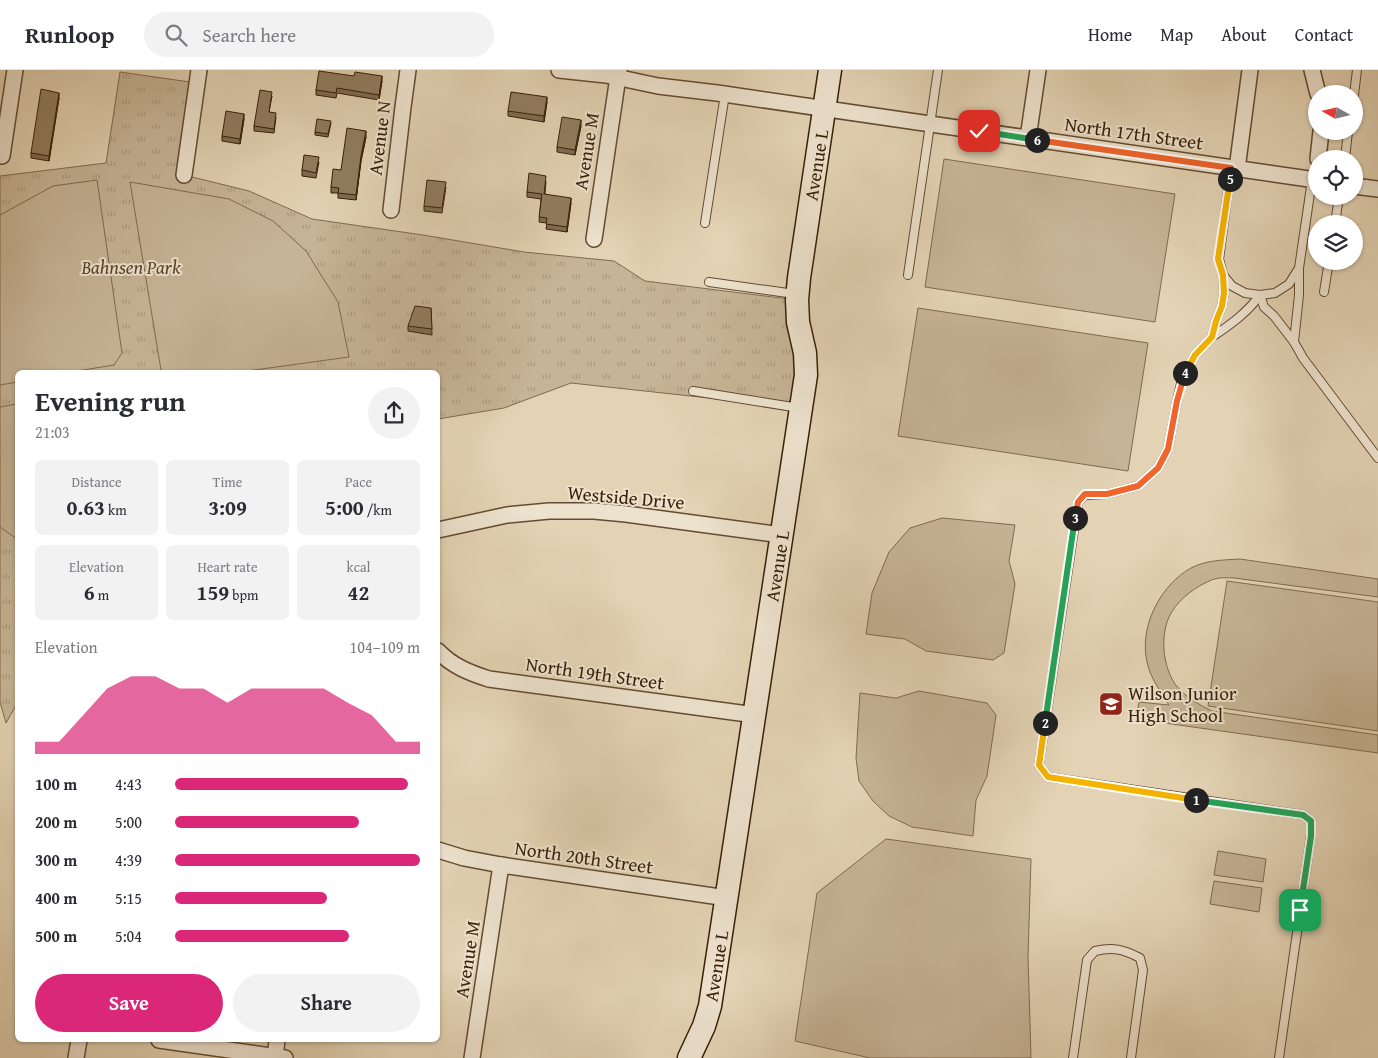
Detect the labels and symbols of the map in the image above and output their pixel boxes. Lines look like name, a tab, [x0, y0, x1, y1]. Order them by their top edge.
north arrow	[1308, 85, 1362, 140]
street label: Avenue N	[361, 99, 397, 177]
street label: North 17th Street	[1063, 109, 1205, 157]
street label: Avenue M	[566, 110, 606, 192]
pin	[958, 110, 1000, 152]
street label: Avenue L	[797, 127, 835, 203]
pin: 6	[1024, 128, 1050, 152]
pin: 5	[1218, 166, 1242, 192]
park label: Bahnsen Park	[80, 253, 181, 281]
pin: 4	[1172, 360, 1198, 386]
street label: Westside Drive	[566, 478, 686, 516]
pin: 3	[1062, 506, 1088, 530]
street label: Avenue L	[758, 528, 796, 604]
street label: North 19th Street	[524, 649, 666, 697]
place label: Wilson Junior High School	[1128, 679, 1237, 729]
school or university icon: Wilson Junior High School	[1098, 691, 1124, 717]
pin: 2	[1032, 710, 1058, 736]
pin: 1	[1184, 788, 1208, 812]
street label: North 20th Street	[513, 833, 655, 881]
pin	[1279, 889, 1321, 931]
street label: Avenue M	[447, 918, 487, 1000]
street label: Avenue L	[697, 928, 735, 1004]

